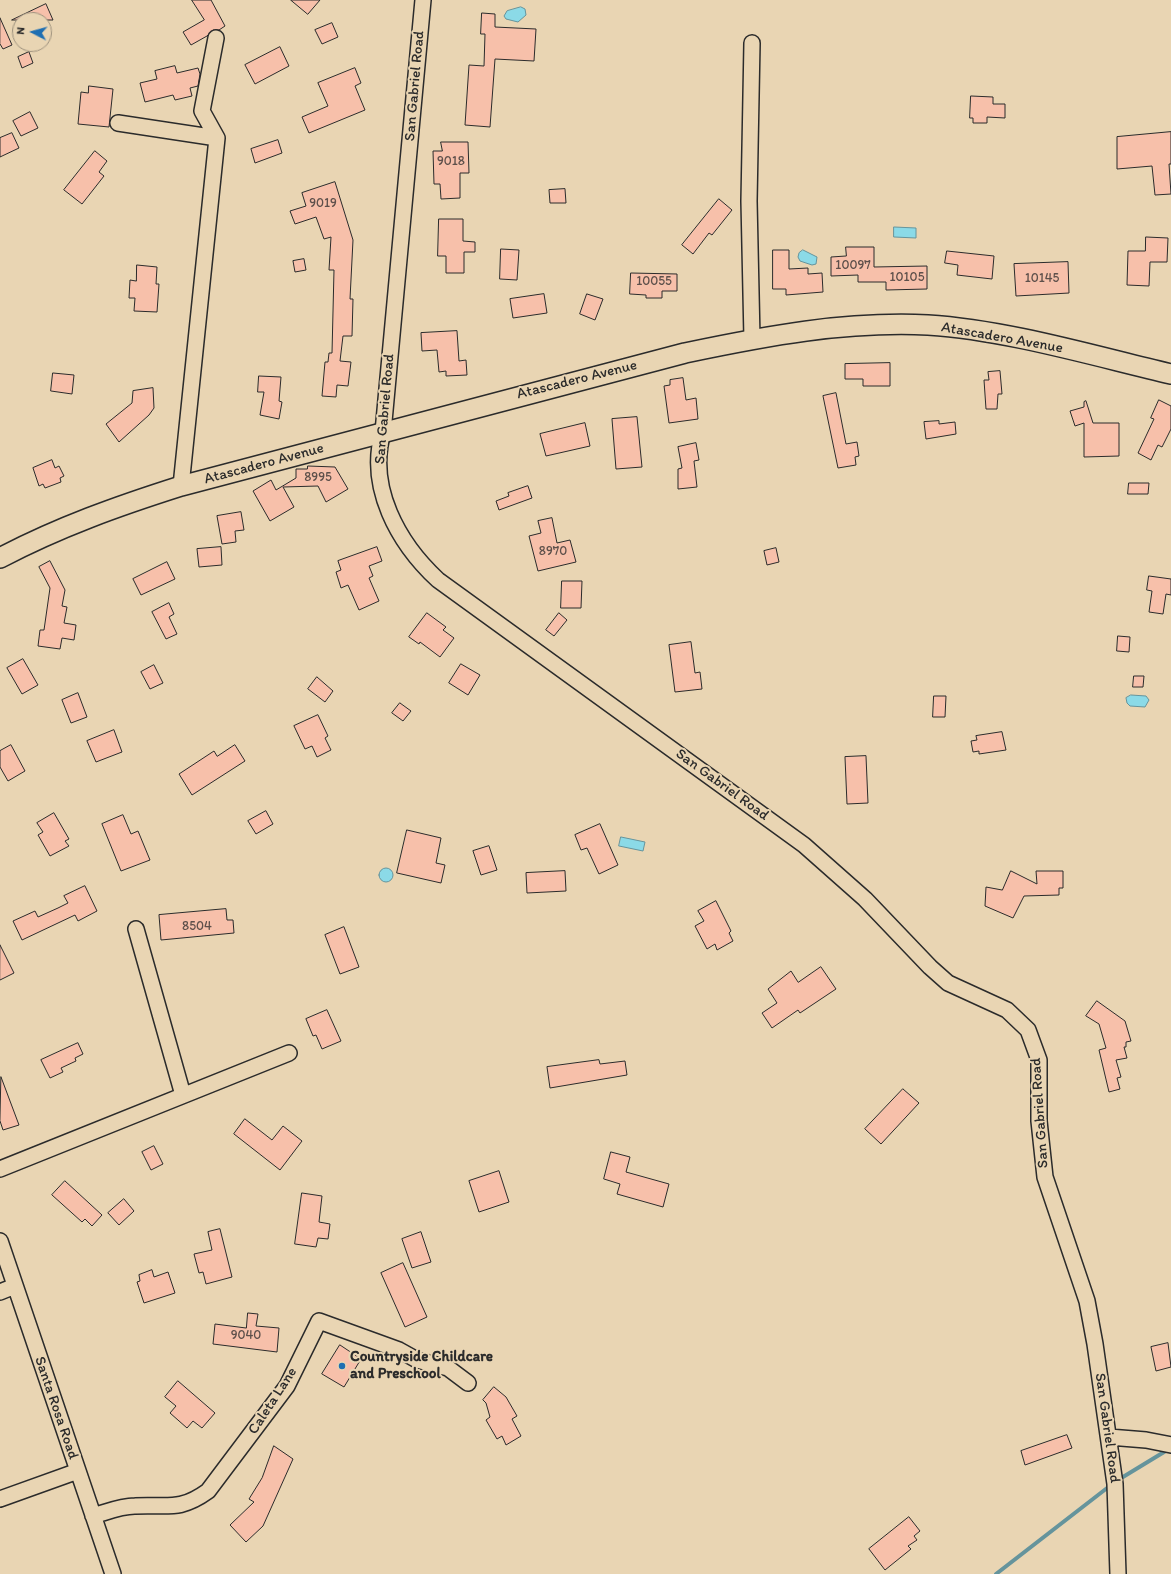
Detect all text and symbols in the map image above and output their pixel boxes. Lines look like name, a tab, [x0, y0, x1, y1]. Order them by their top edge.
north arrow	[12, 12, 52, 52]
text: N	[14, 26, 27, 35]
street label: San Gabriel Road	[401, 30, 429, 142]
house number: 9018	[437, 154, 465, 170]
house number: 9019	[309, 196, 337, 212]
house number: 10097	[835, 258, 871, 274]
house number: 10105	[890, 270, 924, 286]
house number: 10145	[1025, 271, 1059, 287]
house number: 10055	[636, 274, 672, 290]
street label: Atascadero Avenue	[940, 318, 1064, 358]
street label: San Gabriel Road	[371, 353, 399, 465]
street label: Atascadero Avenue	[515, 356, 639, 404]
street label: Atascadero Avenue	[202, 439, 326, 489]
house number: 8995	[304, 470, 332, 486]
house number: 8970	[539, 544, 567, 560]
street label: San Gabriel Road	[672, 745, 772, 825]
house number: 8504	[182, 919, 212, 935]
street label: San Gabriel Road	[1027, 1057, 1053, 1169]
house number: 9040	[231, 1328, 261, 1344]
place label: Countryside Childcare and Preschool	[350, 1348, 493, 1383]
street label: Santa Rosa Road	[30, 1354, 82, 1462]
marker: Countryside Childcare and Preschool	[337, 1361, 347, 1371]
street label: Caleta Lane	[245, 1364, 301, 1438]
street label: San Gabriel Road	[1090, 1372, 1124, 1484]

